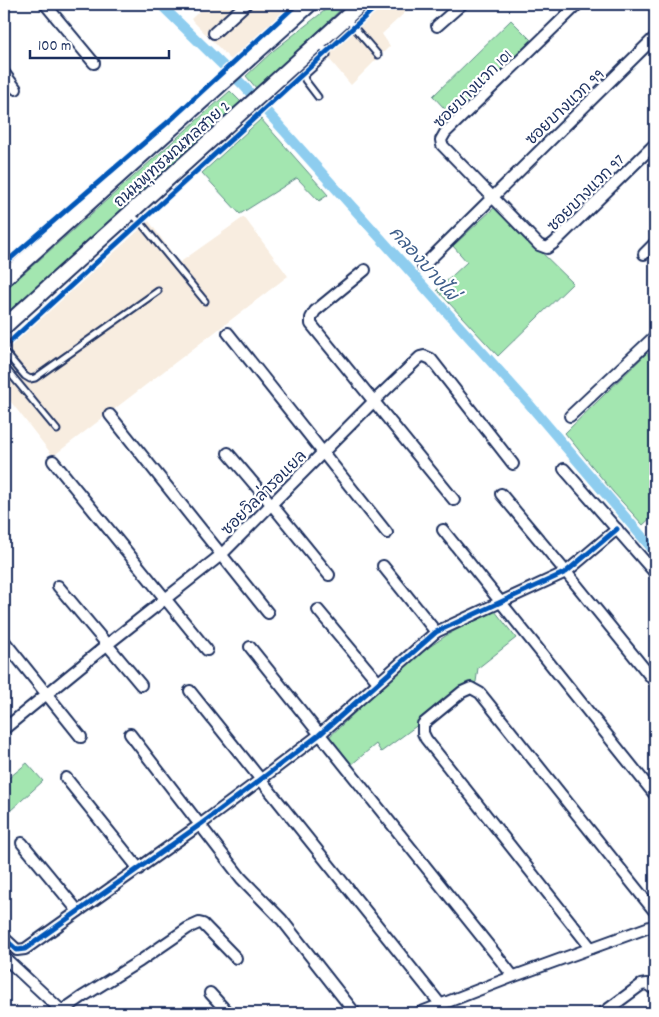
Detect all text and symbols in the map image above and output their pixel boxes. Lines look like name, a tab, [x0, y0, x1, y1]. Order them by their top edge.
scale bar	[30, 28, 169, 60]
text: 100 m	[38, 36, 71, 58]
street label: ซอยบางแวก 101	[429, 45, 518, 134]
street label: ซอยบางแวก 99	[521, 64, 611, 152]
street label: ถนนพุทธมณฑลสาย 2	[109, 96, 236, 214]
street label: ซอยบางแวก 97	[543, 150, 631, 238]
water label: คลองบางไผ่	[382, 221, 466, 310]
street label: ซอยวิลล่ารอแยล	[216, 445, 313, 542]

